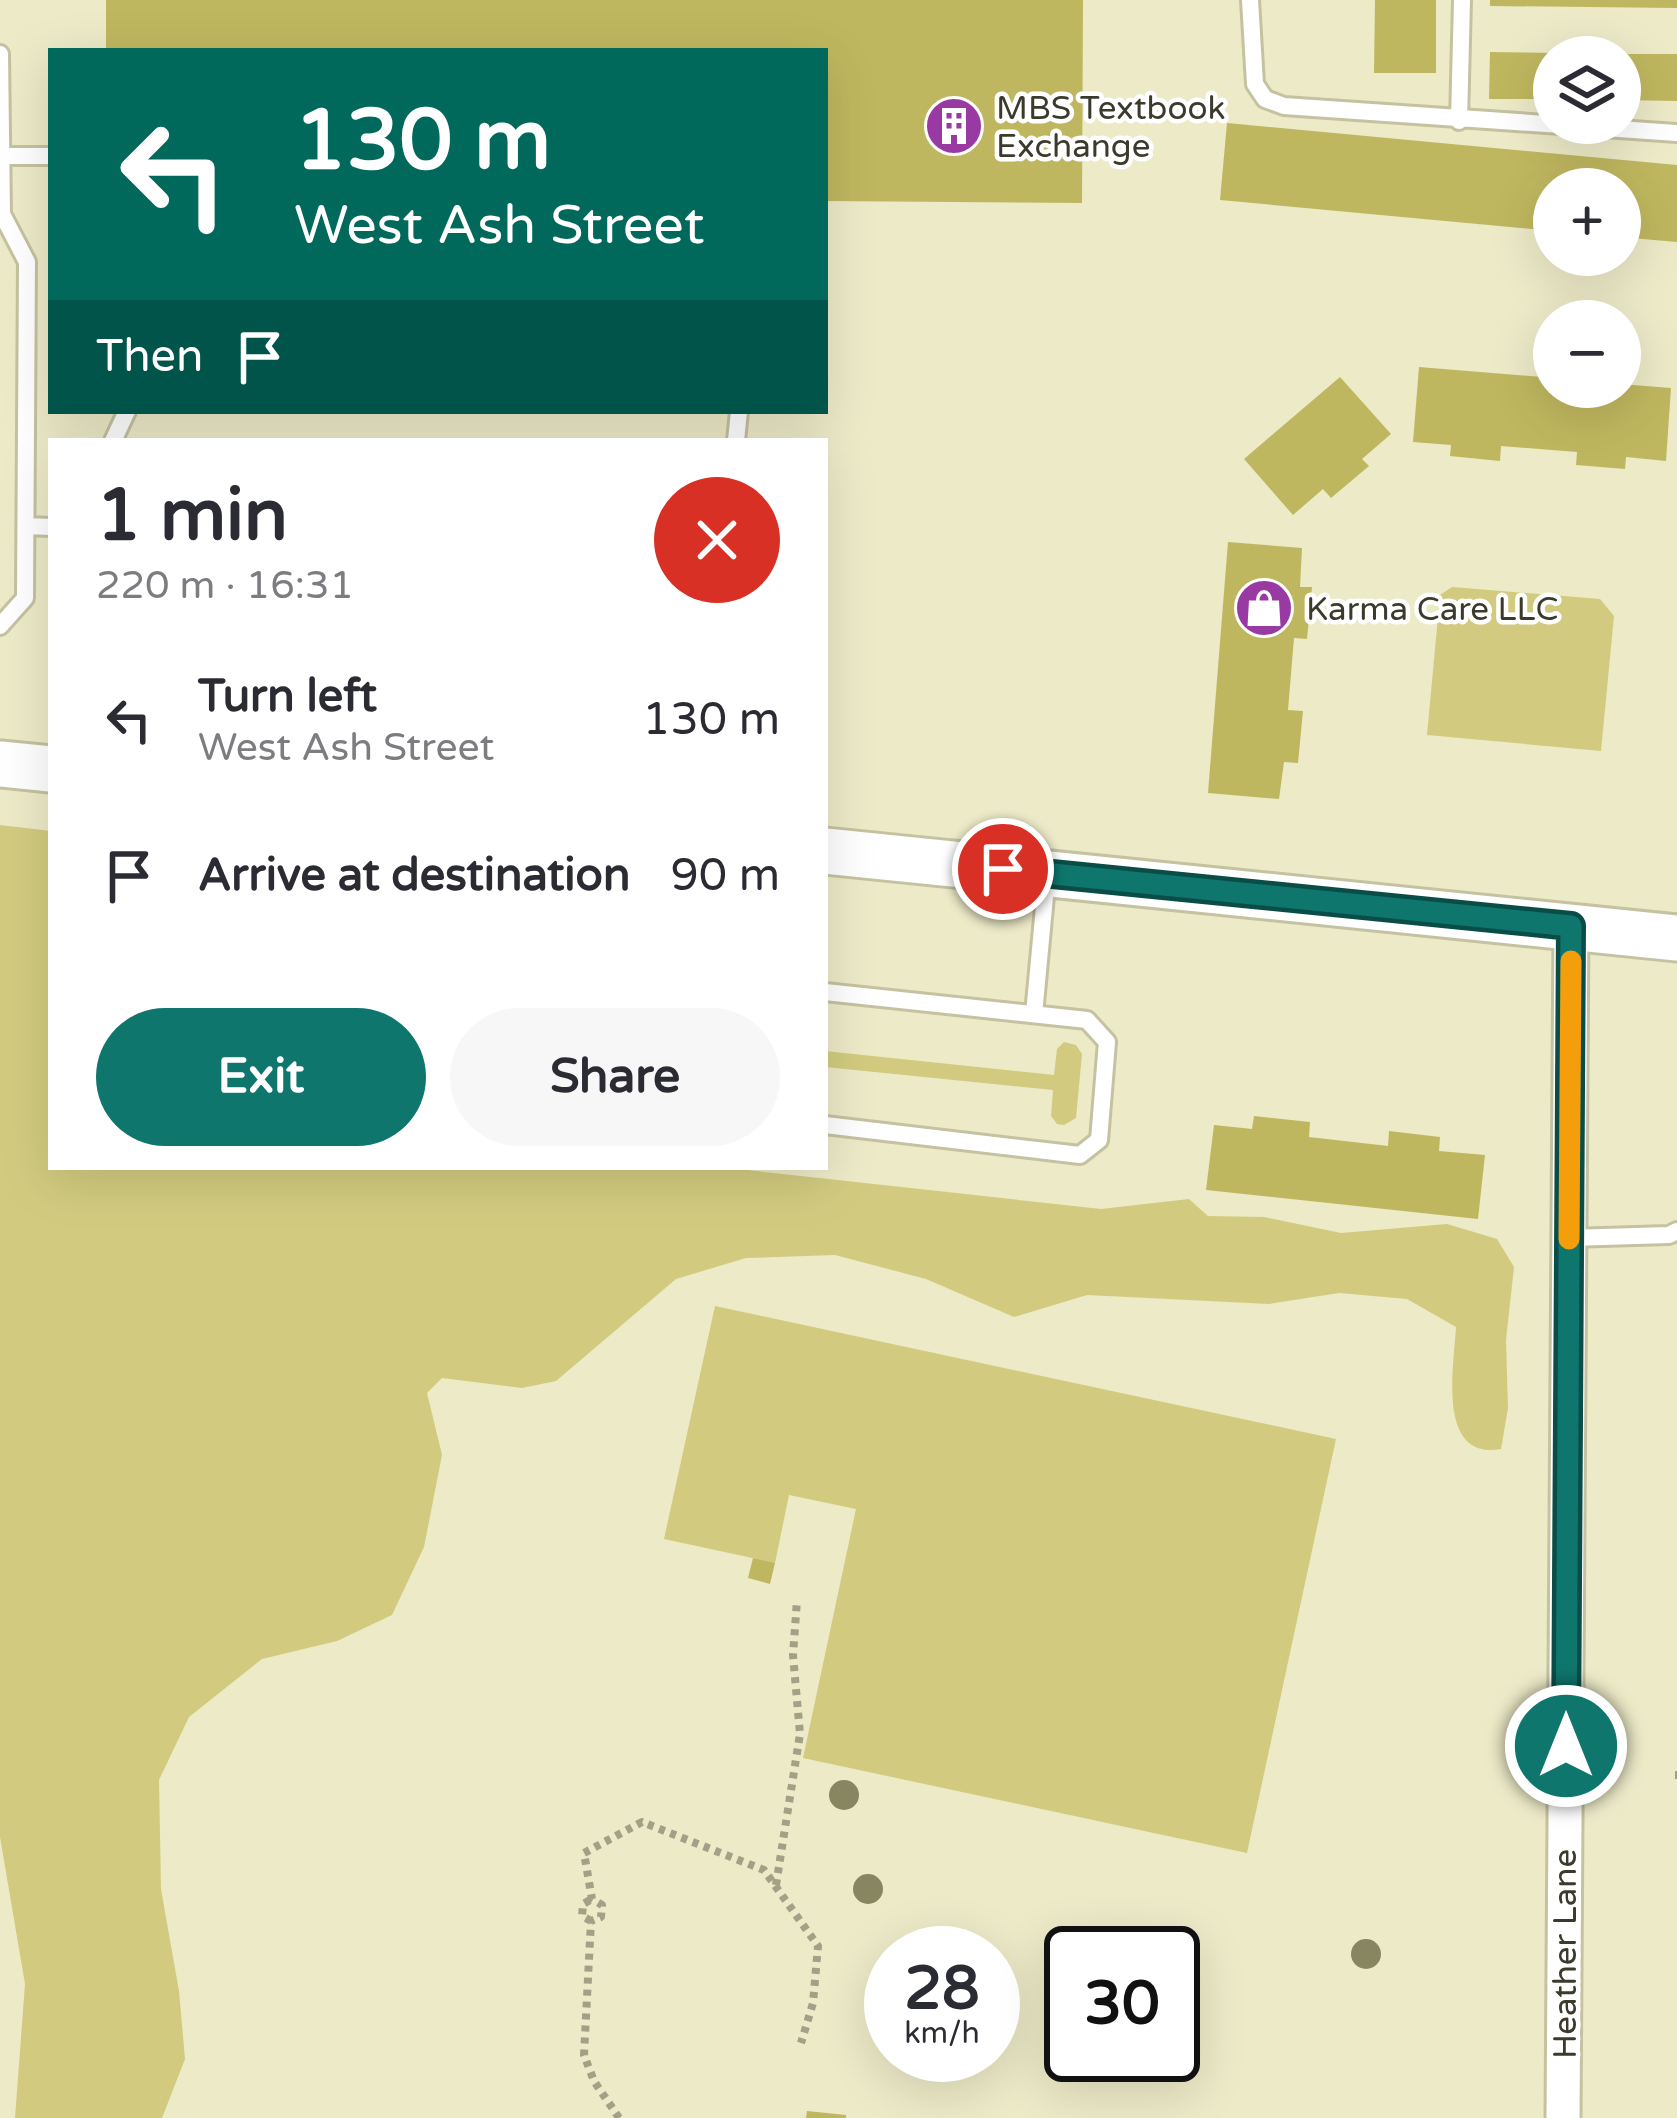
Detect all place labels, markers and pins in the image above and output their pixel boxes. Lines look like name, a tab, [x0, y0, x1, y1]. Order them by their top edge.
place label: MBS Textbook Exchange	[996, 89, 1226, 166]
building icon: MBS Textbook Exchange	[923, 95, 985, 157]
shop icon: Karma Care LLC	[1233, 577, 1295, 639]
place label: Karma Care LLC	[1306, 590, 1559, 629]
pin	[952, 818, 1054, 920]

